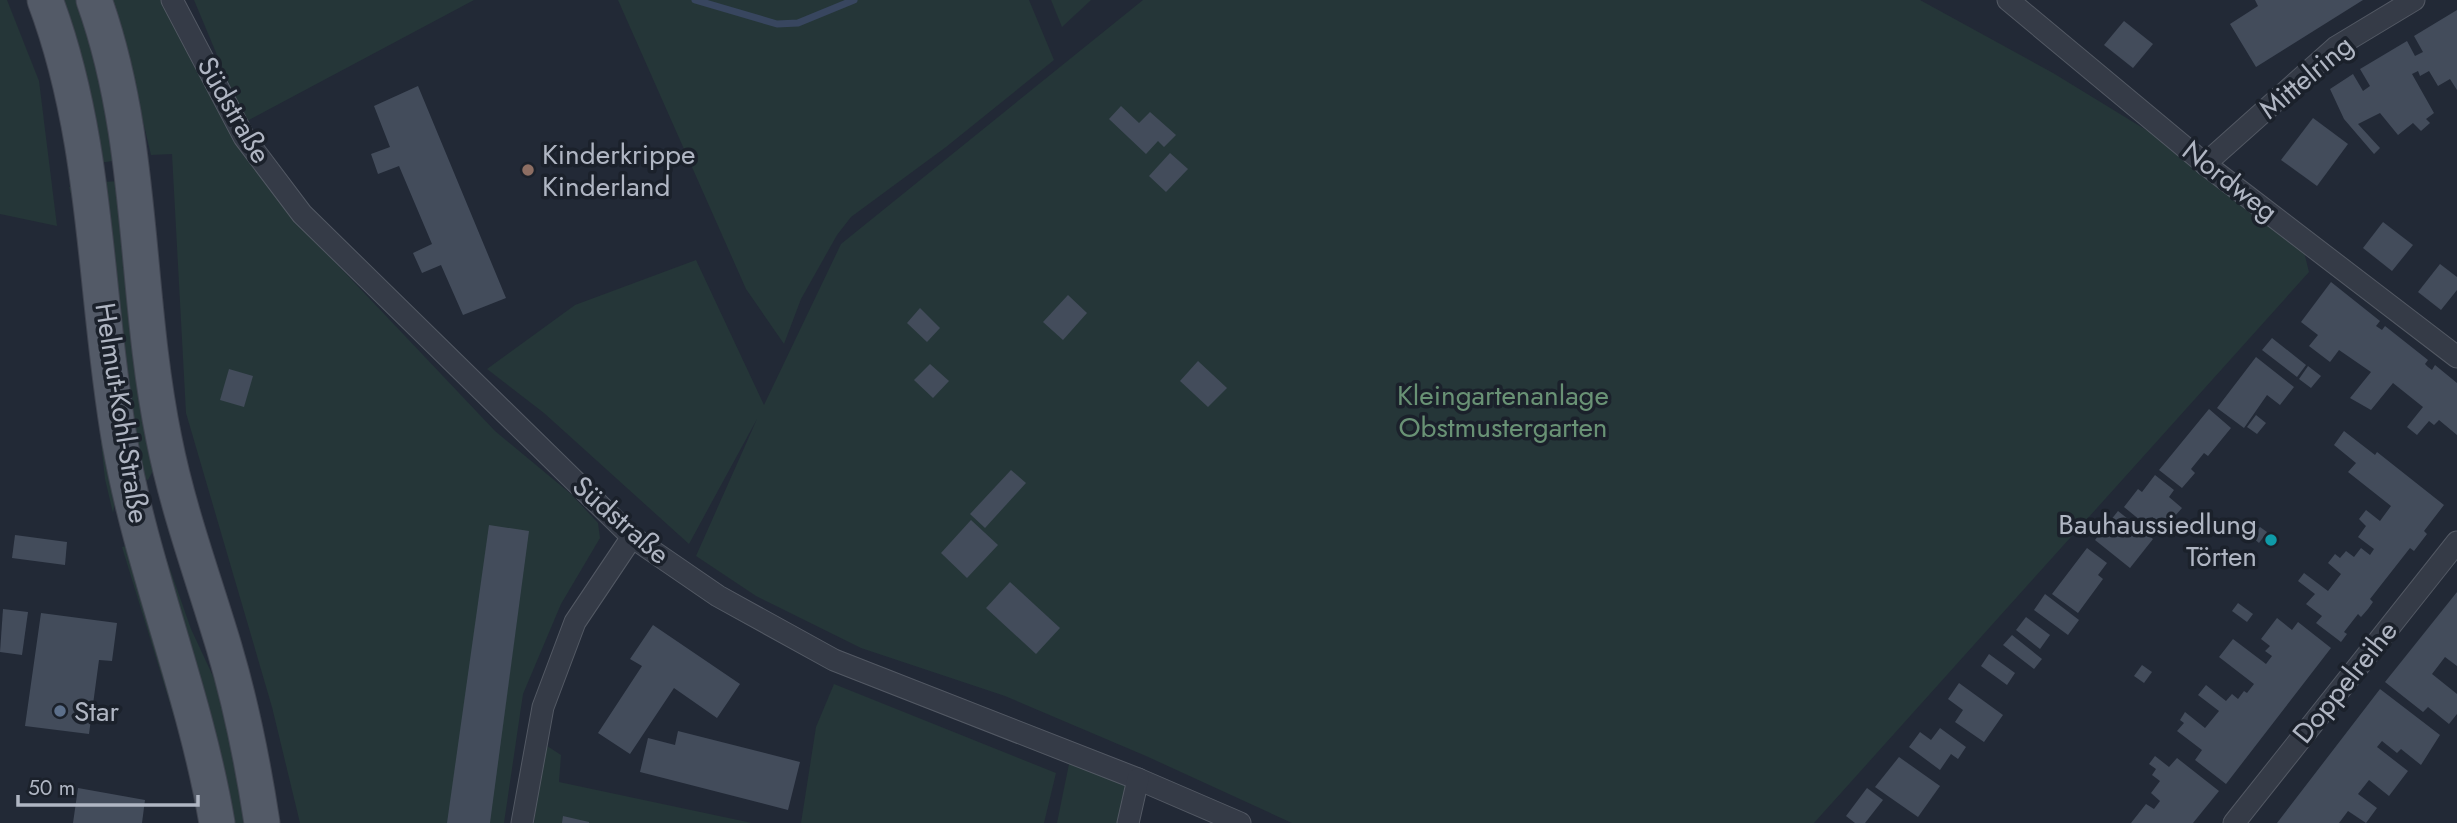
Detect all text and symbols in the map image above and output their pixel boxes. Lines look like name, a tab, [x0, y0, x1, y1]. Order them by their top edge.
street label: Mittelring	[2250, 25, 2362, 129]
street label: Südstraße	[187, 49, 281, 171]
street label: Nordweg	[2173, 131, 2287, 231]
place label: Kinderkrippe Kinderland	[542, 134, 695, 207]
marker: Kinderkrippe Kinderland	[520, 162, 536, 178]
street label: Helmut-Kohl-Straße	[84, 300, 160, 526]
park label: Kleingartenanlage Obstmustergarten	[1397, 375, 1609, 448]
street label: Südstraße	[563, 466, 679, 574]
place label: Bauhaussiedlung Törten	[2058, 504, 2257, 577]
marker: Bauhaussiedlung Törten	[2263, 532, 2279, 548]
street label: Doppelreihe	[2283, 612, 2407, 752]
place label: Star	[74, 691, 120, 732]
marker: Star	[52, 703, 68, 719]
scale bar	[18, 764, 198, 808]
text: 50 m	[28, 773, 75, 803]

